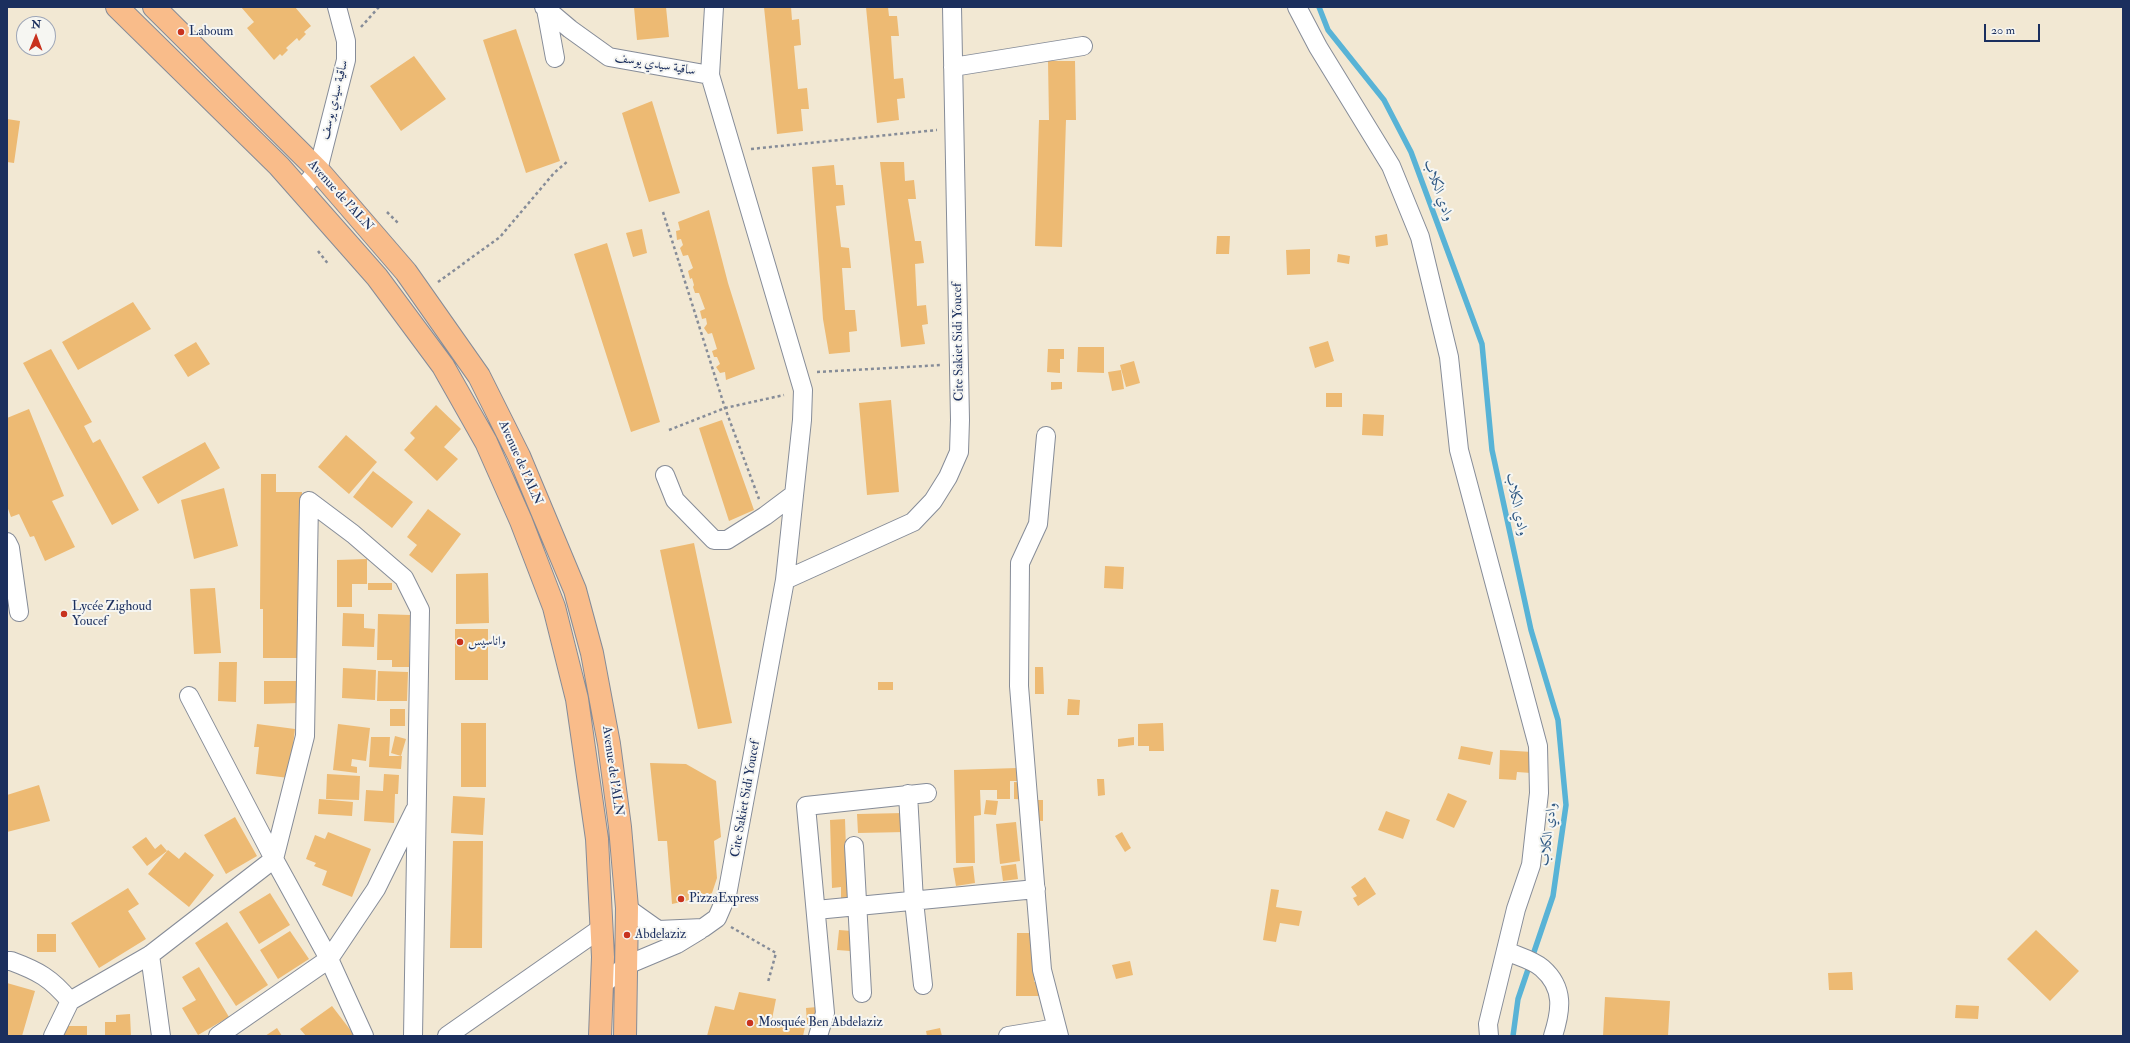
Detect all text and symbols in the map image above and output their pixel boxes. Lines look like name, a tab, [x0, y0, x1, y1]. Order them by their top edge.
north arrow	[16, 16, 56, 56]
scale bar	[1986, 16, 2042, 42]
text: N	[31, 18, 41, 31]
text: 20 m	[1991, 23, 2015, 38]
place label: Laboum	[189, 24, 233, 40]
marker: Laboum	[176, 27, 186, 37]
street label: ساقية سيدي يوسف	[613, 50, 697, 80]
street label: ساقية سيدي يوسف	[318, 58, 352, 142]
street label: Avenue de l'ALN	[304, 157, 376, 235]
water label: وادي الكلاب	[1419, 158, 1457, 224]
street label: Cite Sakiet Sidi Youcef	[950, 283, 968, 401]
street label: Avenue de l'ALN	[494, 419, 546, 507]
water label: وادي الكلاب	[1501, 472, 1531, 538]
place label: Lycée Zighoud Youcef	[72, 599, 152, 630]
marker: Lycée Zighoud Youcef	[59, 609, 69, 619]
place label: واناسيس	[468, 634, 506, 650]
marker: واناسيس	[455, 637, 465, 647]
street label: Avenue de l'ALN	[598, 725, 626, 817]
street label: Cite Sakiet Sidi Youcef	[728, 739, 764, 859]
water label: وادي الكلاب	[1537, 801, 1561, 867]
place label: PizzaExpress	[689, 891, 759, 907]
marker: PizzaExpress	[676, 894, 686, 904]
place label: Abdelaziz	[635, 927, 686, 943]
marker: Abdelaziz	[622, 930, 632, 940]
place label: Mosquée Ben Abdelaziz	[758, 1015, 883, 1031]
marker: Mosquée Ben Abdelaziz	[745, 1018, 755, 1028]

